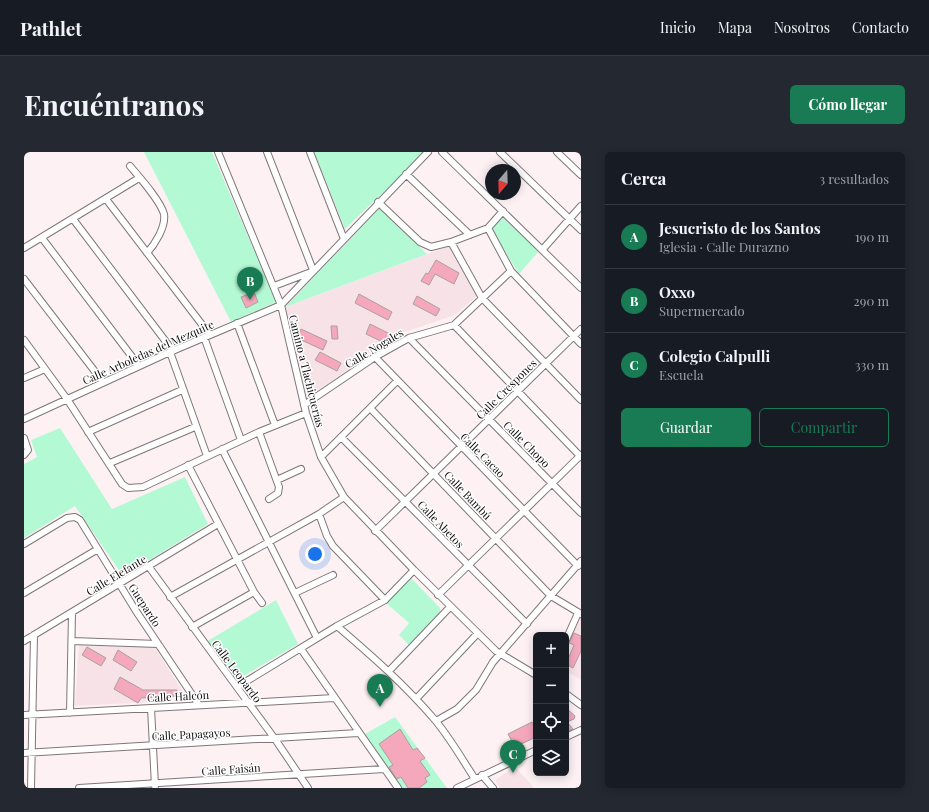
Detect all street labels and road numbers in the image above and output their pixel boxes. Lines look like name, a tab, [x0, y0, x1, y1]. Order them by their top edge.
street label: Camino a Tlachicuerías	[286, 313, 328, 429]
street label: Calle Arboledas del Mezquite	[80, 316, 216, 388]
street label: Calle Nogales	[342, 325, 406, 371]
street label: Calle Crespones	[473, 355, 540, 422]
street label: Calle Chopo	[500, 417, 554, 471]
street label: Calle Cacao	[457, 429, 509, 481]
street label: Calle Bambú	[441, 467, 495, 523]
street label: Calle Abetos	[415, 497, 468, 551]
street label: Calle Elefante	[83, 551, 149, 599]
street label: Guepardo	[125, 581, 165, 629]
street label: Calle Leopardo	[209, 637, 265, 705]
street label: Calle Halcón	[147, 687, 210, 705]
street label: Calle Papagayos	[151, 724, 231, 744]
street label: Calle Faisán	[201, 759, 262, 779]

